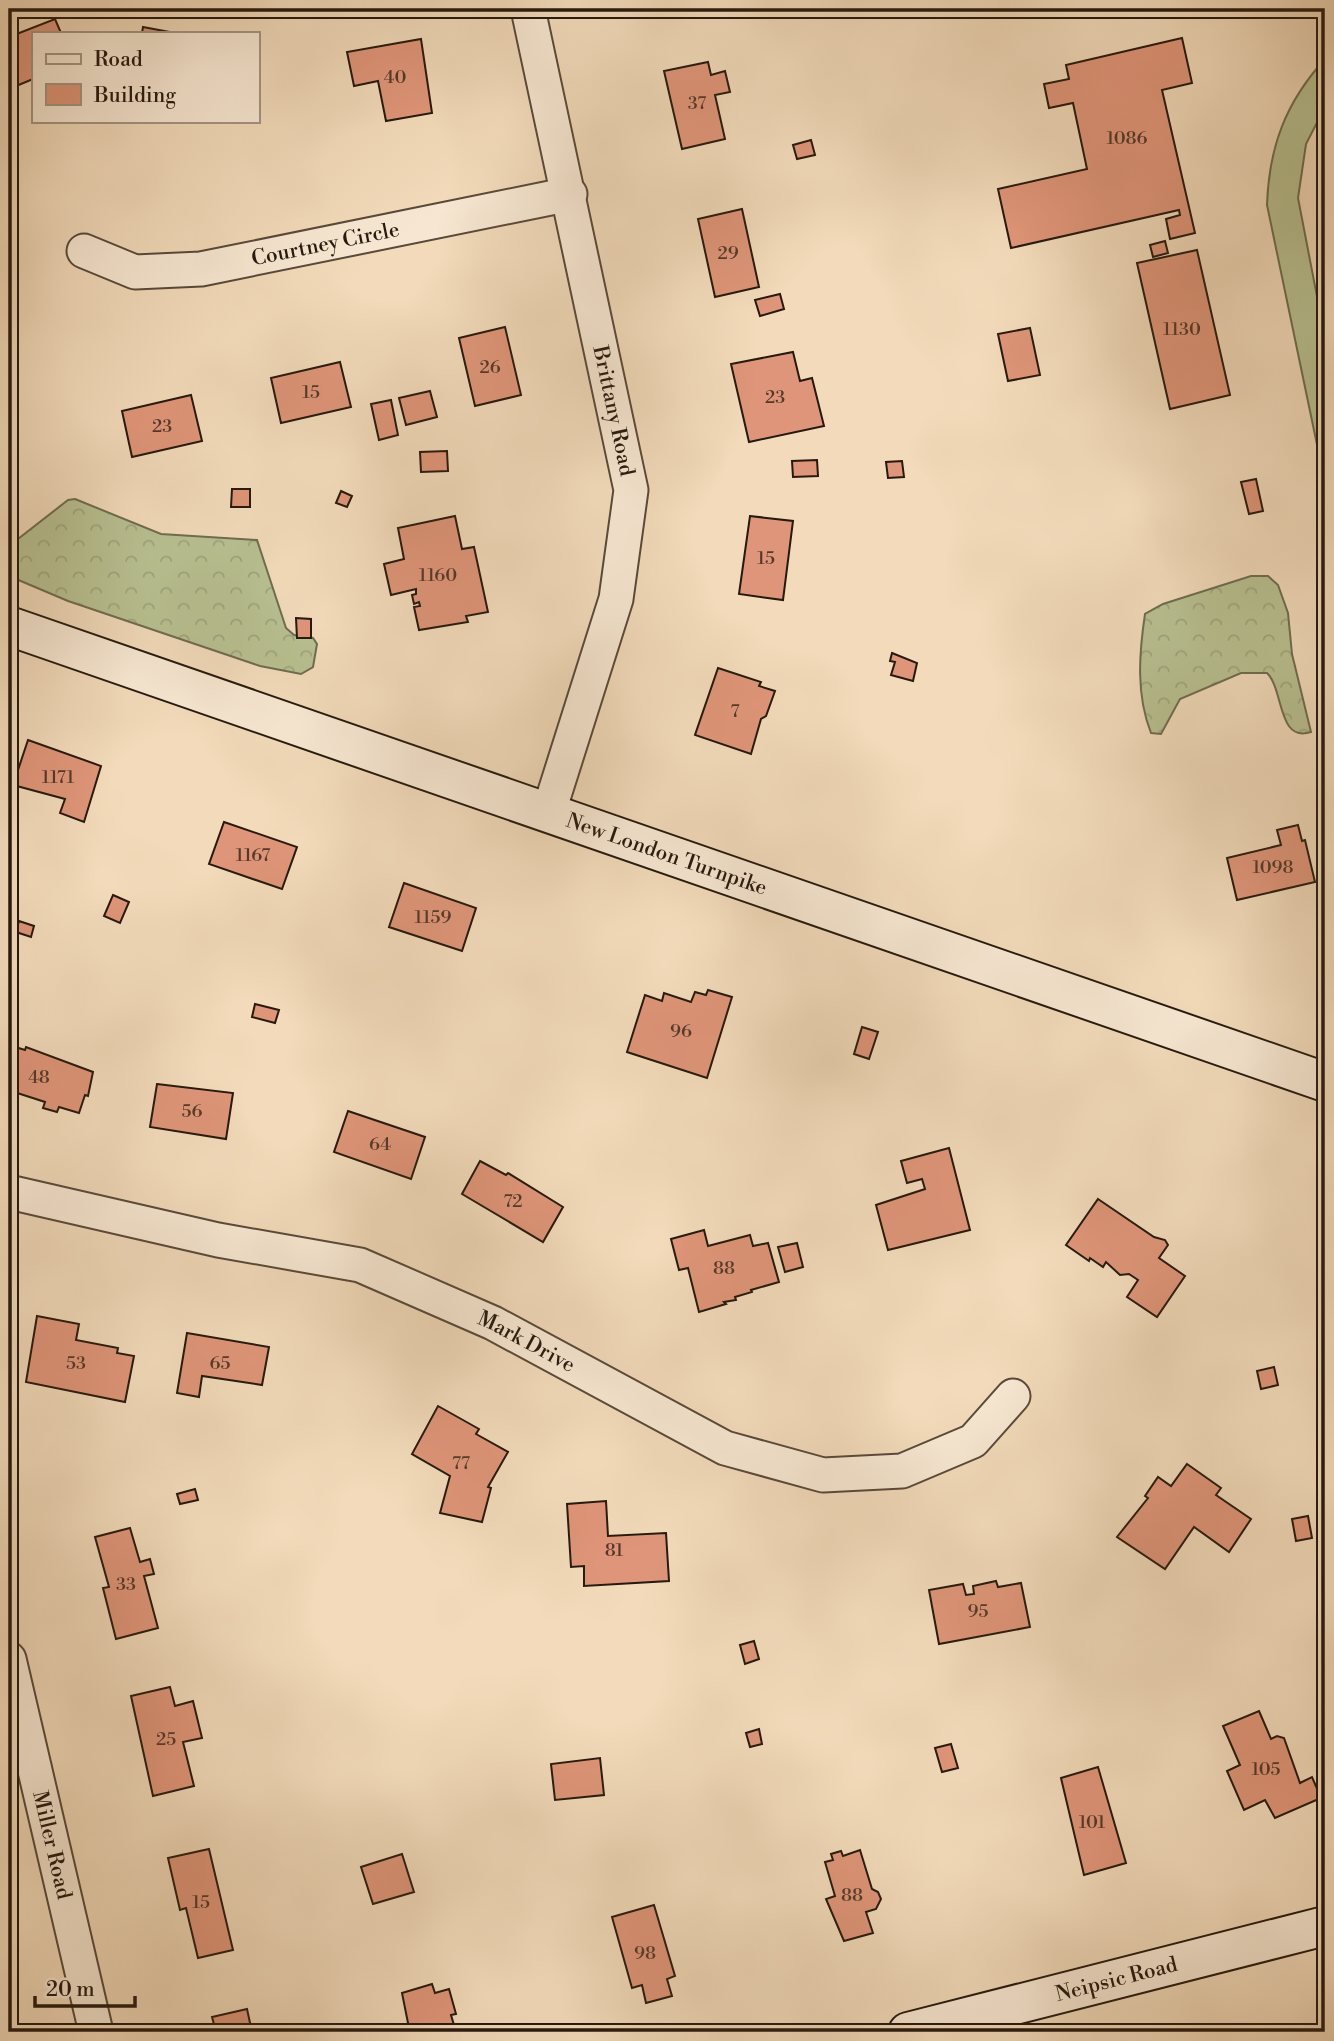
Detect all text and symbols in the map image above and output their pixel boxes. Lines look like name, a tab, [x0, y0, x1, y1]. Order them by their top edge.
legend	[32, 32, 259, 122]
text: Road	[94, 47, 143, 73]
house number: 40	[384, 66, 406, 89]
text: Building	[93, 83, 176, 109]
house number: 37	[688, 92, 706, 115]
house number: 1086	[1106, 127, 1148, 150]
street label: Courtney Circle	[249, 217, 402, 272]
house number: 29	[717, 242, 739, 265]
house number: 1130	[1163, 318, 1201, 341]
street label: Brittany Road	[586, 343, 640, 479]
house number: 26	[479, 356, 501, 379]
house number: 15	[302, 381, 320, 404]
house number: 23	[765, 386, 785, 409]
house number: 23	[152, 415, 172, 438]
house number: 15	[757, 547, 775, 570]
house number: 1160	[419, 564, 457, 587]
house number: 7	[730, 700, 740, 723]
house number: 1171	[42, 766, 75, 789]
street label: New London Turnpike	[562, 808, 770, 902]
house number: 1167	[236, 844, 270, 867]
house number: 1098	[1252, 856, 1294, 879]
house number: 1159	[415, 906, 452, 929]
house number: 96	[670, 1020, 692, 1043]
house number: 48	[28, 1066, 50, 1089]
house number: 56	[182, 1100, 203, 1123]
house number: 64	[369, 1133, 391, 1156]
house number: 72	[503, 1190, 523, 1213]
house number: 88	[713, 1257, 735, 1280]
street label: Mark Drive	[474, 1306, 579, 1379]
house number: 53	[66, 1352, 86, 1375]
house number: 65	[210, 1352, 230, 1375]
house number: 77	[452, 1452, 470, 1475]
house number: 81	[605, 1539, 623, 1562]
house number: 33	[116, 1573, 136, 1596]
house number: 95	[968, 1600, 988, 1623]
house number: 25	[156, 1728, 176, 1751]
house number: 105	[1251, 1758, 1281, 1781]
street label: Miller Road	[26, 1788, 77, 1902]
house number: 101	[1079, 1811, 1105, 1834]
house number: 88	[841, 1884, 863, 1907]
house number: 15	[192, 1891, 210, 1914]
house number: 98	[634, 1942, 656, 1965]
street label: Neipsic Road	[1053, 1952, 1180, 2008]
scale bar	[35, 1964, 135, 2008]
text: 20 m	[46, 1977, 95, 2003]

